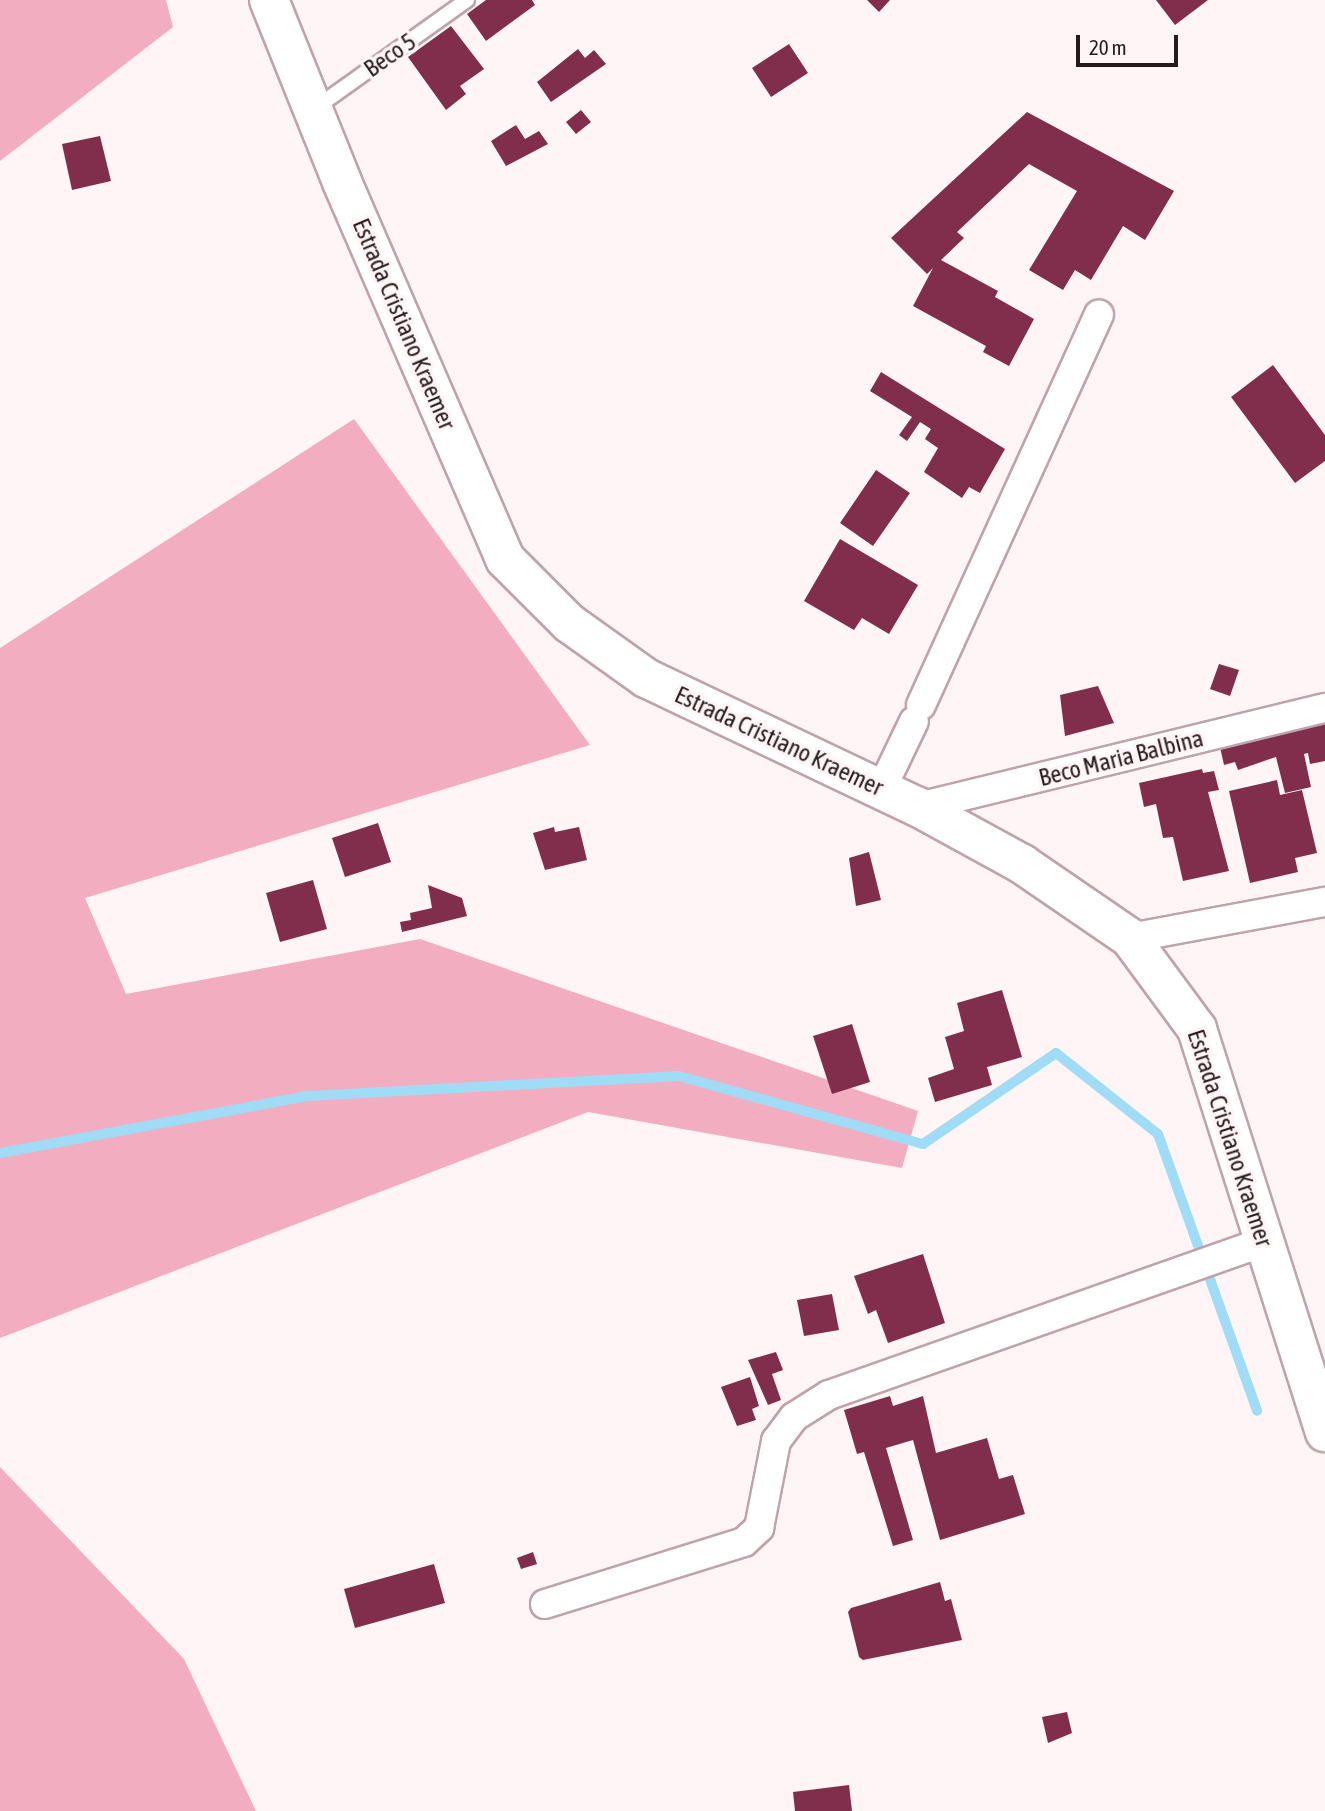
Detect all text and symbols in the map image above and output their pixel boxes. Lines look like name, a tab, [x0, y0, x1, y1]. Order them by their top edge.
scale bar	[1080, 21, 1182, 65]
street label: Beco 5	[358, 27, 422, 83]
text: 20 m	[1089, 35, 1127, 59]
street label: Estrada Cristiano Kraemer	[346, 214, 462, 434]
street label: Estrada Cristiano Kraemer	[670, 680, 888, 802]
street label: Beco Maria Balbina	[1036, 724, 1206, 792]
street label: Estrada Cristiano Kraemer	[1181, 1026, 1279, 1250]

